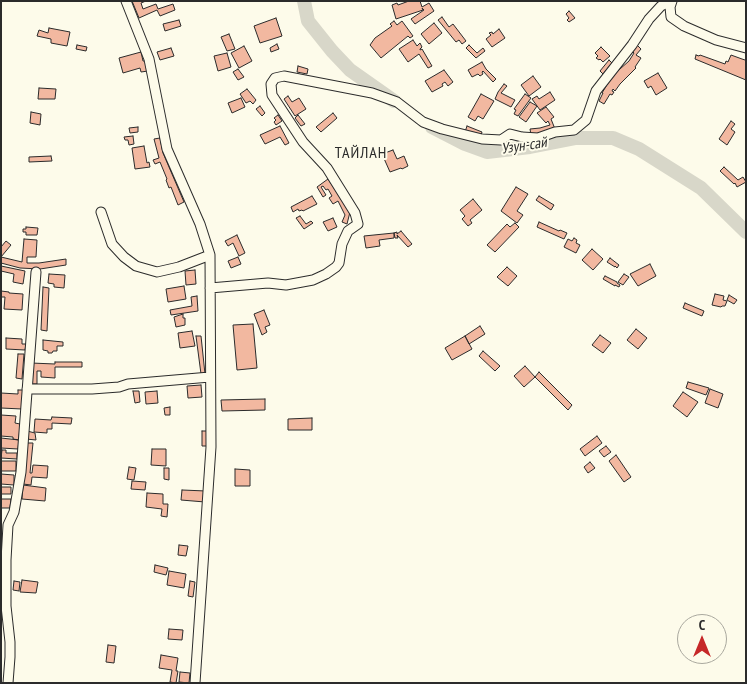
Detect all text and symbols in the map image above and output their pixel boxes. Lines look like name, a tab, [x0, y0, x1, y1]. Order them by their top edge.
water label: Узун-сай	[500, 134, 548, 158]
district label: ТАЙЛАН	[334, 143, 388, 163]
north arrow	[677, 614, 727, 664]
text: С	[699, 616, 705, 634]

